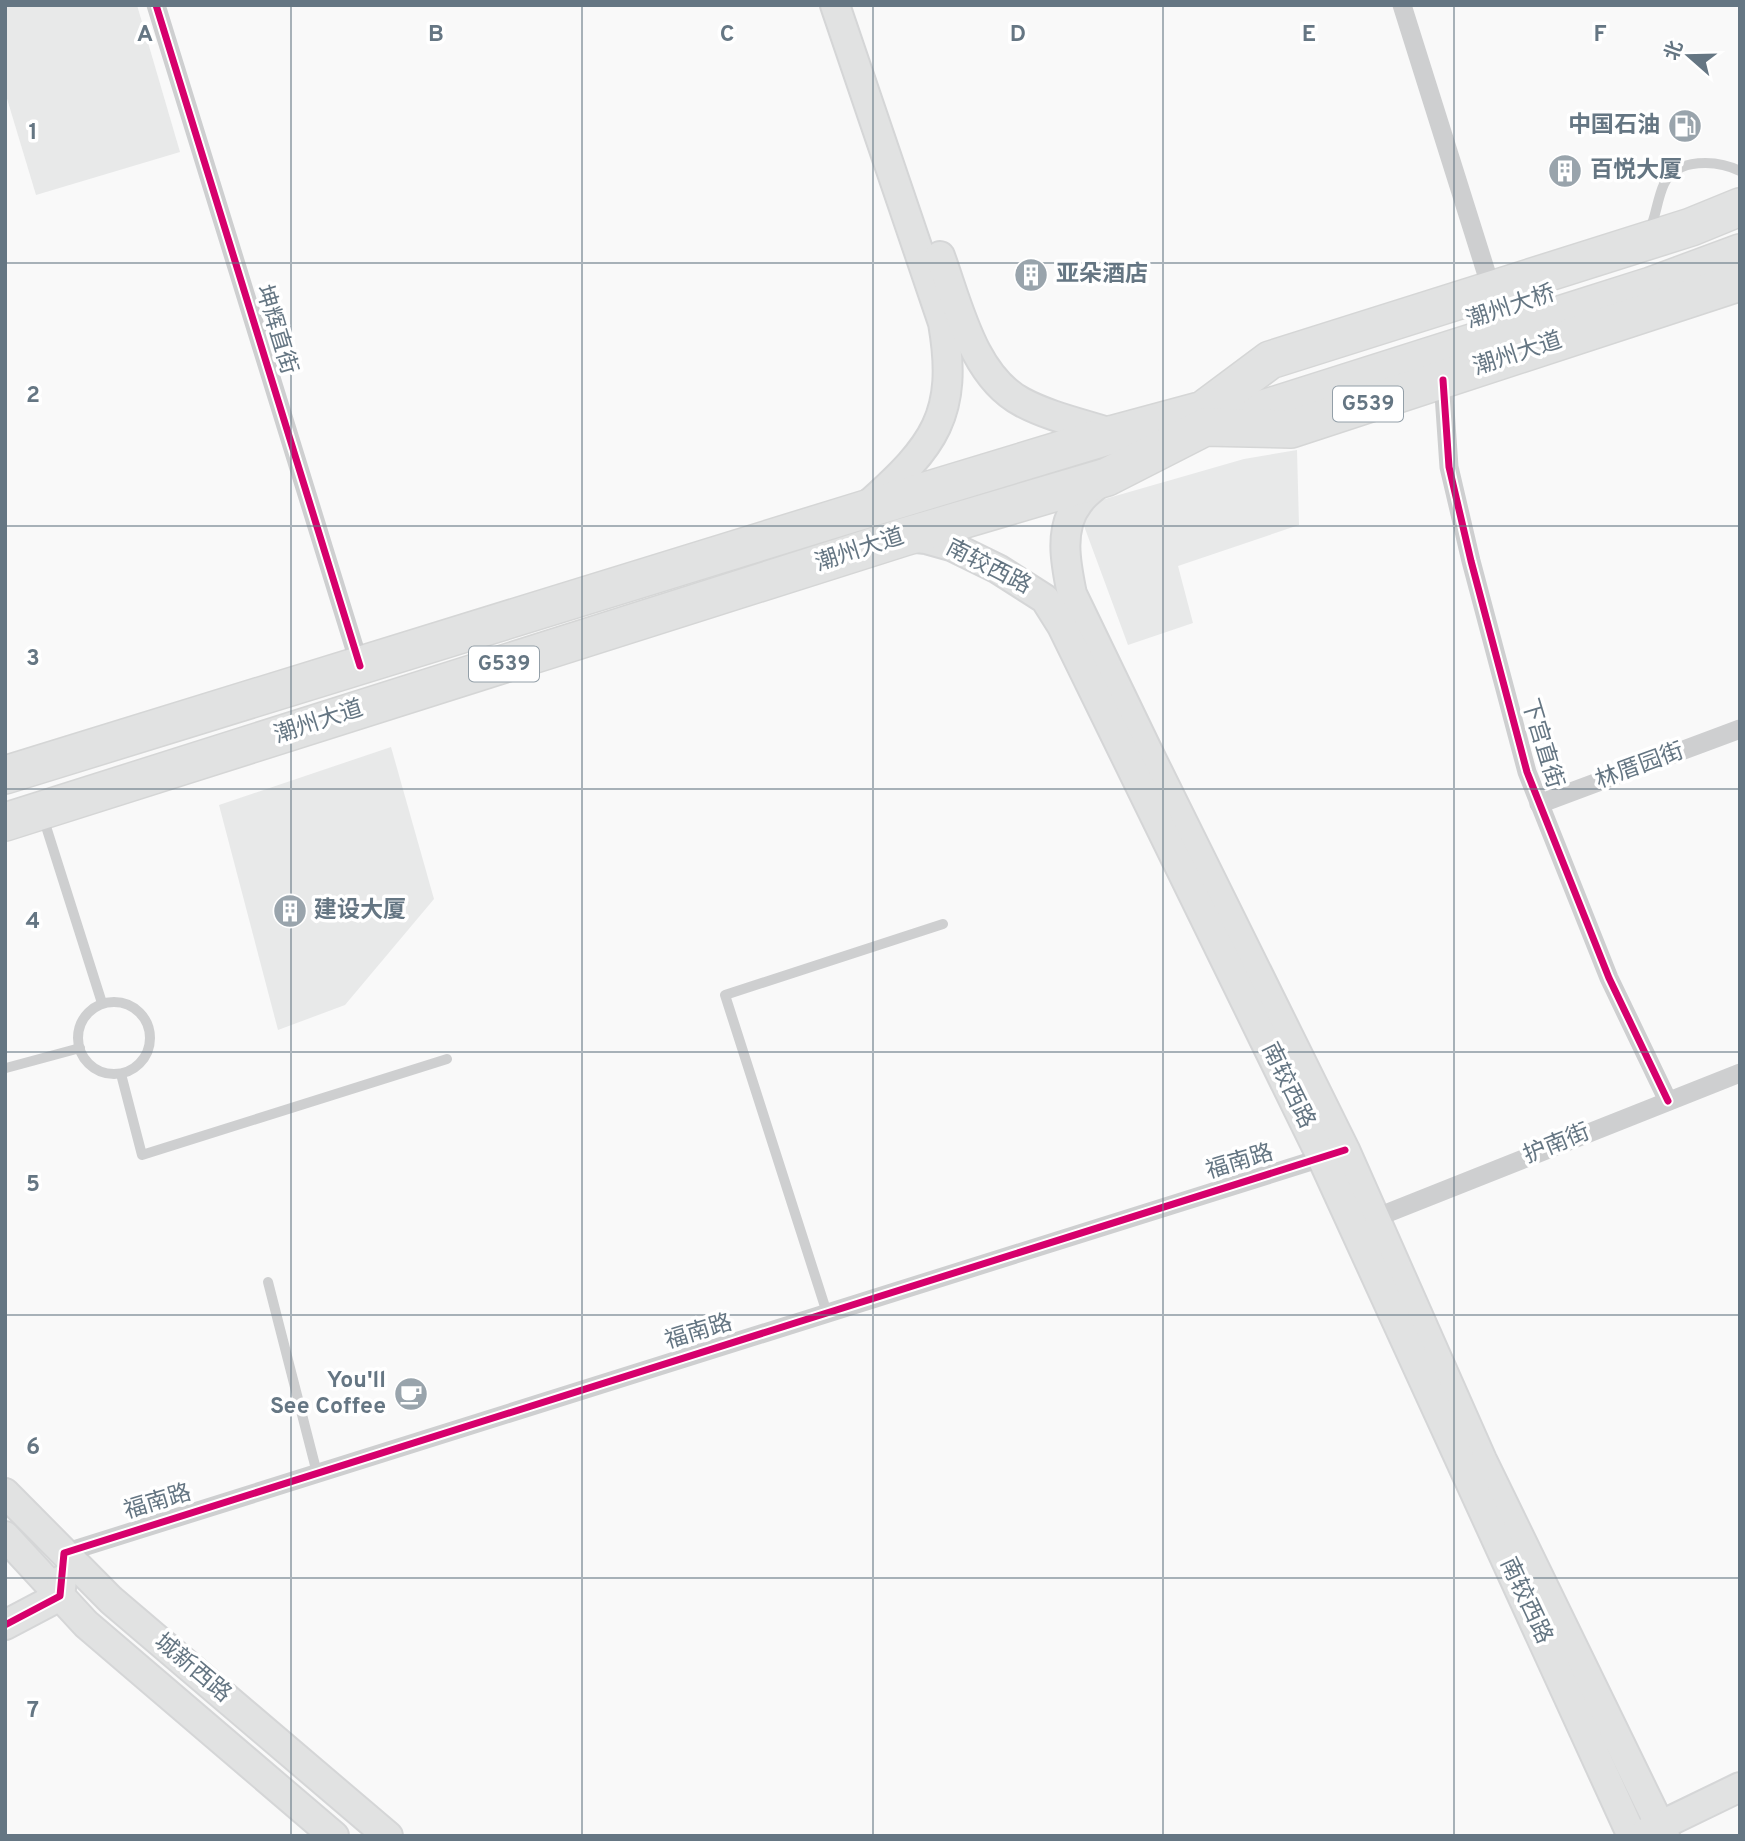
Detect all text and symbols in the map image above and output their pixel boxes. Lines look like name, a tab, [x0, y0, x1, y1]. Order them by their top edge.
text: A	[137, 21, 153, 50]
text: B	[428, 21, 444, 50]
text: C	[720, 21, 734, 50]
text: D	[1010, 21, 1026, 50]
text: E	[1302, 21, 1316, 50]
text: F	[1593, 21, 1607, 50]
north arrow	[1654, 21, 1724, 91]
text: 北	[1660, 38, 1689, 64]
fuel station icon: 中国石油	[1666, 107, 1704, 145]
place label: 中国石油	[1568, 112, 1660, 141]
text: 1	[28, 119, 38, 148]
building icon: 百悦大厦	[1546, 152, 1584, 190]
place label: 百悦大厦	[1590, 157, 1682, 186]
building icon: 亚朵酒店	[1012, 256, 1050, 294]
place label: 亚朵酒店	[1056, 261, 1148, 290]
street label: 潮州大桥	[1463, 280, 1559, 336]
street label: 坤辉直街	[248, 282, 302, 378]
street label: 潮州大道	[1470, 327, 1566, 383]
text: 2	[26, 382, 40, 411]
road number: G539	[1333, 386, 1403, 422]
street label: 潮州大道	[812, 523, 908, 579]
street label: 南较西路	[940, 534, 1036, 602]
text: 3	[26, 645, 40, 674]
road number: G539	[469, 646, 539, 682]
street label: 潮州大道	[271, 695, 367, 751]
street label: 下宫直街	[1514, 696, 1568, 792]
street label: 林厝园街	[1592, 738, 1688, 796]
building icon: 建设大厦	[271, 892, 309, 930]
place label: 建设大厦	[314, 897, 406, 926]
text: 4	[26, 908, 40, 937]
street label: 南较西路	[1254, 1038, 1320, 1134]
street label: 护南街	[1520, 1119, 1594, 1171]
street label: 福南路	[1203, 1139, 1277, 1187]
text: 5	[26, 1171, 40, 1200]
street label: 福南路	[662, 1309, 736, 1357]
place label: You'll See Coffee	[270, 1367, 386, 1422]
cafe icon: You'll See Coffee	[392, 1375, 430, 1413]
text: 6	[26, 1434, 40, 1463]
street label: 福南路	[121, 1479, 195, 1527]
street label: 南较西路	[1492, 1553, 1558, 1649]
street label: 城新西路	[147, 1628, 237, 1710]
text: 7	[27, 1697, 39, 1726]

